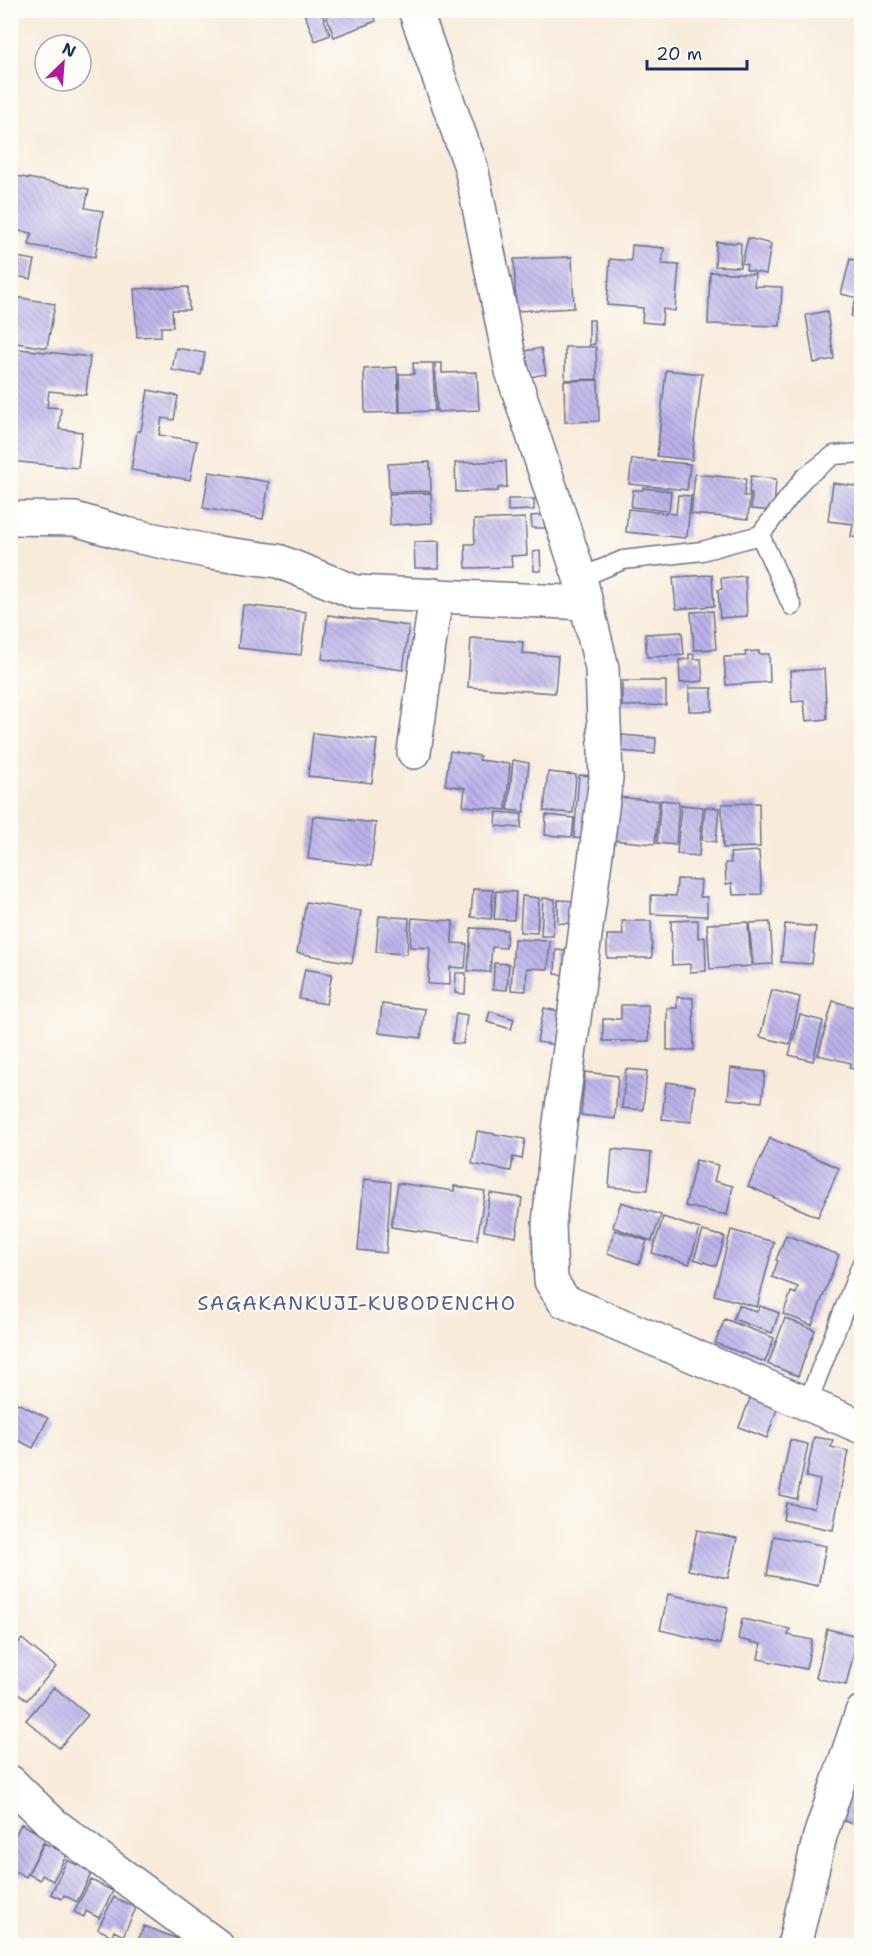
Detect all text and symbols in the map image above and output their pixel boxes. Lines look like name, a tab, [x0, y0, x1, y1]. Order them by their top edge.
north arrow	[33, 33, 93, 93]
scale bar	[647, 33, 748, 71]
text: N	[59, 38, 79, 62]
text: 20 m	[656, 42, 702, 66]
district label: SAGAKANKUJI-KUBODENCHO	[197, 1290, 517, 1316]

